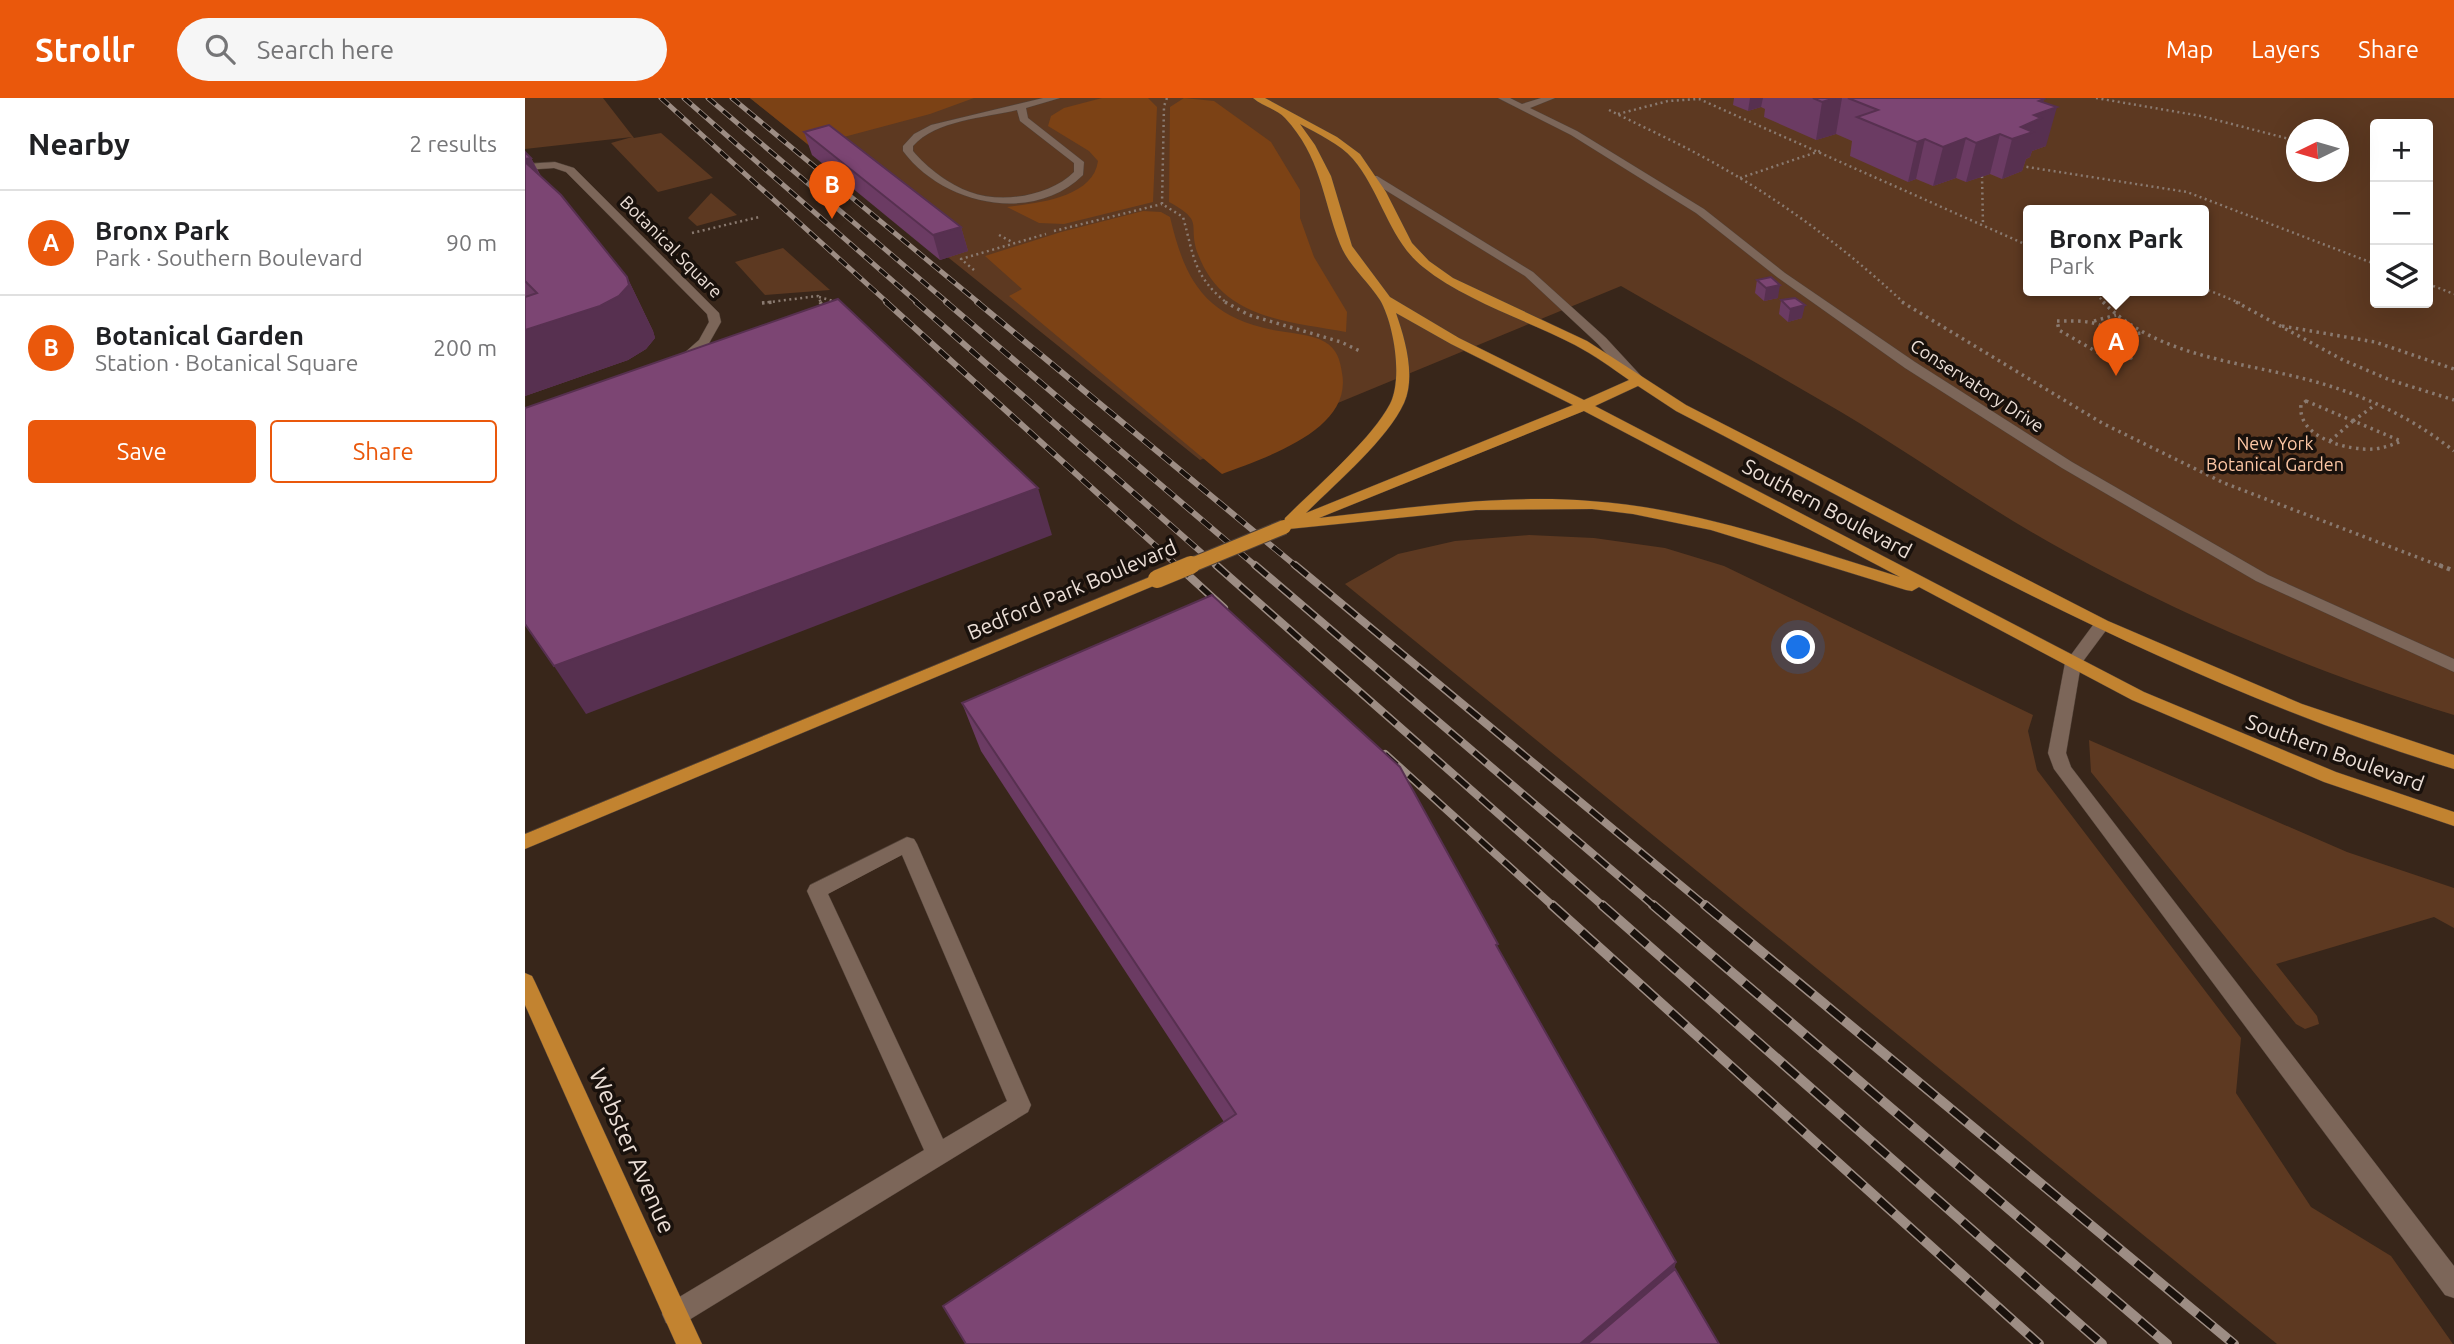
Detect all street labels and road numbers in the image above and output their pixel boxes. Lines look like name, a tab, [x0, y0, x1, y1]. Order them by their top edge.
street label: Botanical Square	[617, 191, 727, 301]
street label: Conservatory Drive	[1907, 335, 2048, 436]
street label: Southern Boulevard	[1739, 453, 1916, 563]
street label: Bedford Park Boulevard	[963, 534, 1180, 644]
street label: Southern Boulevard	[2243, 709, 2428, 795]
street label: Webster Avenue	[584, 1064, 681, 1237]

